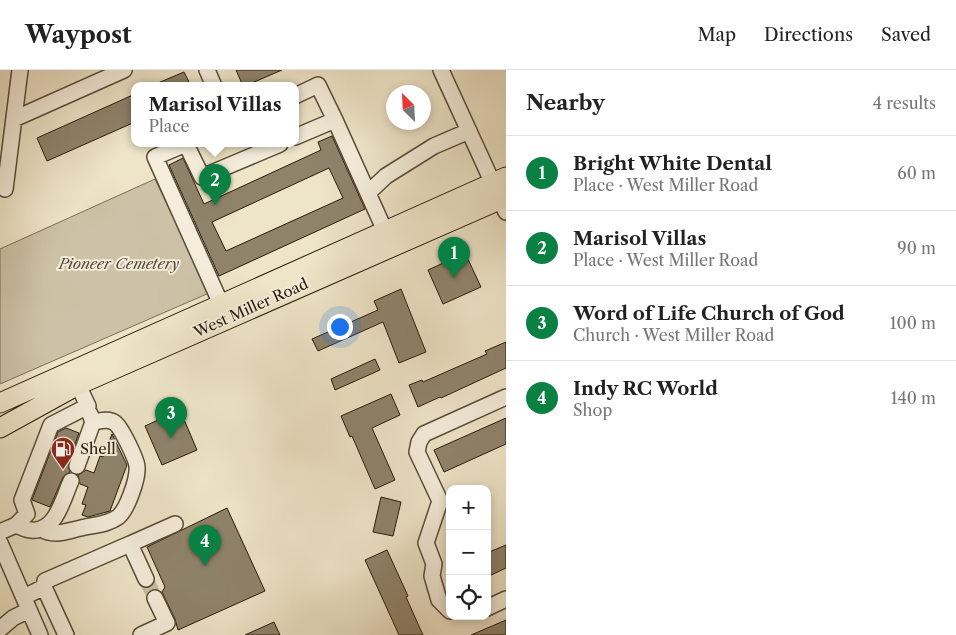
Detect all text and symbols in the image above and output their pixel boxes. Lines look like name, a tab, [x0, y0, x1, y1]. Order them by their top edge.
text: Waypost	[25, 20, 132, 49]
text: Map	[697, 24, 736, 46]
text: Directions	[764, 24, 853, 46]
text: Saved	[881, 24, 931, 46]
popup	[131, 82, 299, 147]
north arrow	[386, 85, 431, 130]
text: Nearby	[526, 90, 605, 115]
text: Marisol Villas	[148, 93, 282, 116]
text: 4 results	[873, 93, 936, 113]
text: Place	[148, 116, 190, 136]
text: Bright White Dental	[573, 152, 772, 175]
text: 1	[538, 163, 546, 183]
text: 60 m	[897, 163, 936, 183]
pin: 2	[199, 164, 231, 205]
text: Place · West Miller Road	[573, 175, 758, 195]
text: Marisol Villas	[573, 227, 706, 250]
pin: 1	[438, 237, 470, 278]
text: 2	[537, 238, 547, 258]
text: 90 m	[897, 238, 936, 258]
text: Place · West Miller Road	[573, 250, 758, 270]
park label: Pioneer Cemetery	[58, 254, 180, 273]
street label: West Miller Road	[190, 274, 311, 342]
text: Word of Life Church of God	[573, 302, 845, 325]
text: 3	[537, 313, 547, 333]
text: 100 m	[890, 313, 936, 333]
your location	[327, 314, 353, 340]
text: Church · West Miller Road	[573, 325, 774, 345]
text: Indy RC World	[573, 377, 718, 400]
text: 4	[537, 388, 547, 408]
text: 140 m	[891, 388, 936, 408]
pin: 3	[155, 397, 187, 438]
text: Shop	[573, 400, 612, 420]
fuel station icon: Shell	[50, 436, 76, 470]
place label: Shell	[80, 439, 116, 458]
map controls	[446, 485, 491, 620]
button: +	[446, 485, 491, 530]
pin: 4	[189, 525, 221, 566]
button: −	[446, 530, 491, 575]
button: locate	[446, 575, 491, 620]

